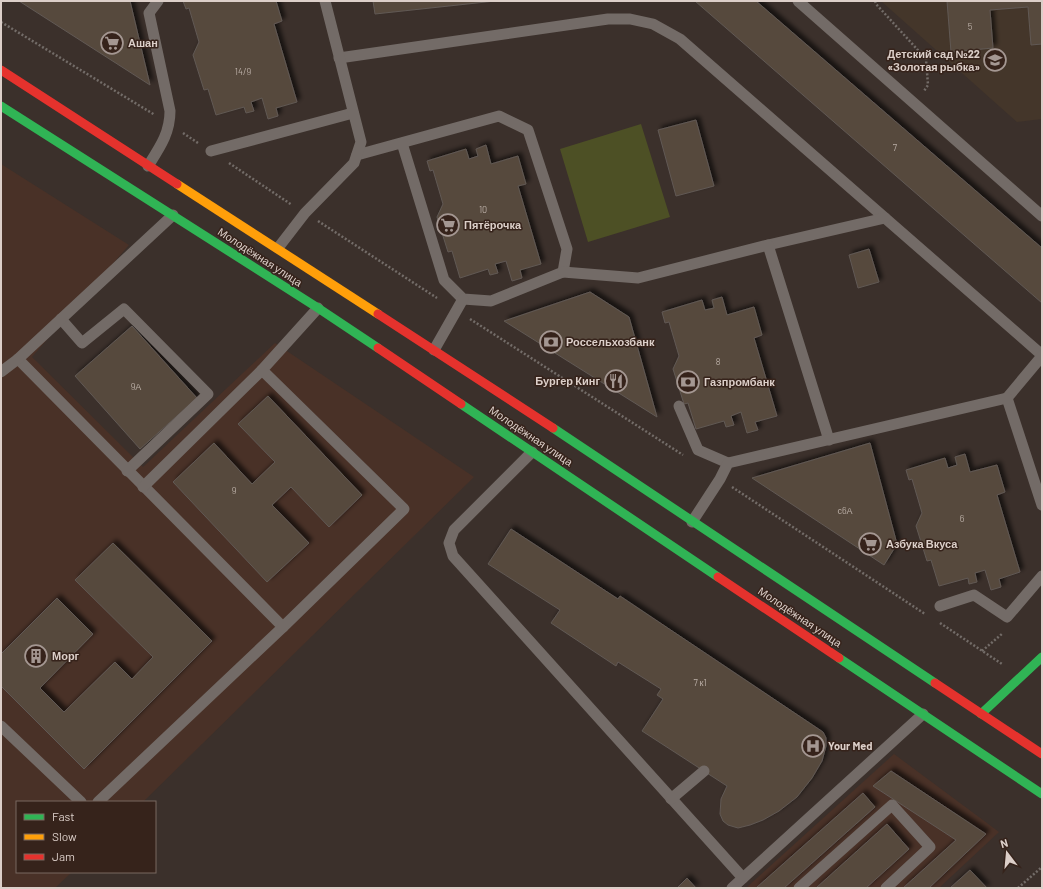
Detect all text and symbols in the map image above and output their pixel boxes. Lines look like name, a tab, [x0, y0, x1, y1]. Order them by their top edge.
house number: 5	[968, 21, 973, 32]
supermarket icon: Ашан	[99, 30, 125, 56]
place label: Ашан	[128, 36, 158, 49]
place label: Детский сад №22 «Золотая рыбка»	[887, 47, 980, 73]
school or university icon: Детский сад №22 «Золотая рыбка»	[982, 47, 1008, 73]
house number: 14/9	[235, 66, 252, 77]
house number: 7	[893, 142, 898, 153]
house number: 10	[479, 204, 487, 215]
supermarket icon: Пятёрочка	[435, 212, 461, 238]
place label: Пятёрочка	[464, 218, 522, 231]
street label: Молодёжная улица	[216, 224, 306, 289]
bank icon: Россельхозбанк	[538, 329, 564, 355]
place label: Россельхозбанк	[566, 335, 655, 348]
house number: 8	[716, 356, 721, 367]
restaurant icon: Бургер Кинг	[603, 368, 629, 394]
bank icon: Газпромбанк	[675, 369, 701, 395]
place label: Бургер Кинг	[535, 374, 600, 387]
place label: Газпромбанк	[704, 375, 775, 388]
house number: 9А	[131, 381, 141, 392]
street label: Молодёжная улица	[487, 403, 576, 469]
house number: 9	[232, 485, 237, 496]
house number: с6А	[837, 505, 853, 516]
house number: 6	[960, 513, 965, 524]
supermarket icon: Азбука Вкуса	[857, 531, 883, 557]
place label: Азбука Вкуса	[886, 537, 958, 550]
street label: Молодёжная улица	[756, 584, 845, 650]
building icon: Морг	[23, 643, 49, 669]
place label: Морг	[52, 649, 80, 662]
house number: 7 к1	[693, 677, 707, 688]
hospital icon: Your Med	[800, 733, 826, 759]
place label: Your Med	[828, 739, 873, 752]
legend	[16, 801, 156, 873]
text: Fast	[52, 809, 75, 823]
text: Slow	[52, 829, 77, 843]
north arrow	[987, 833, 1027, 873]
text: N	[999, 836, 1009, 850]
text: Jam	[52, 849, 75, 863]

